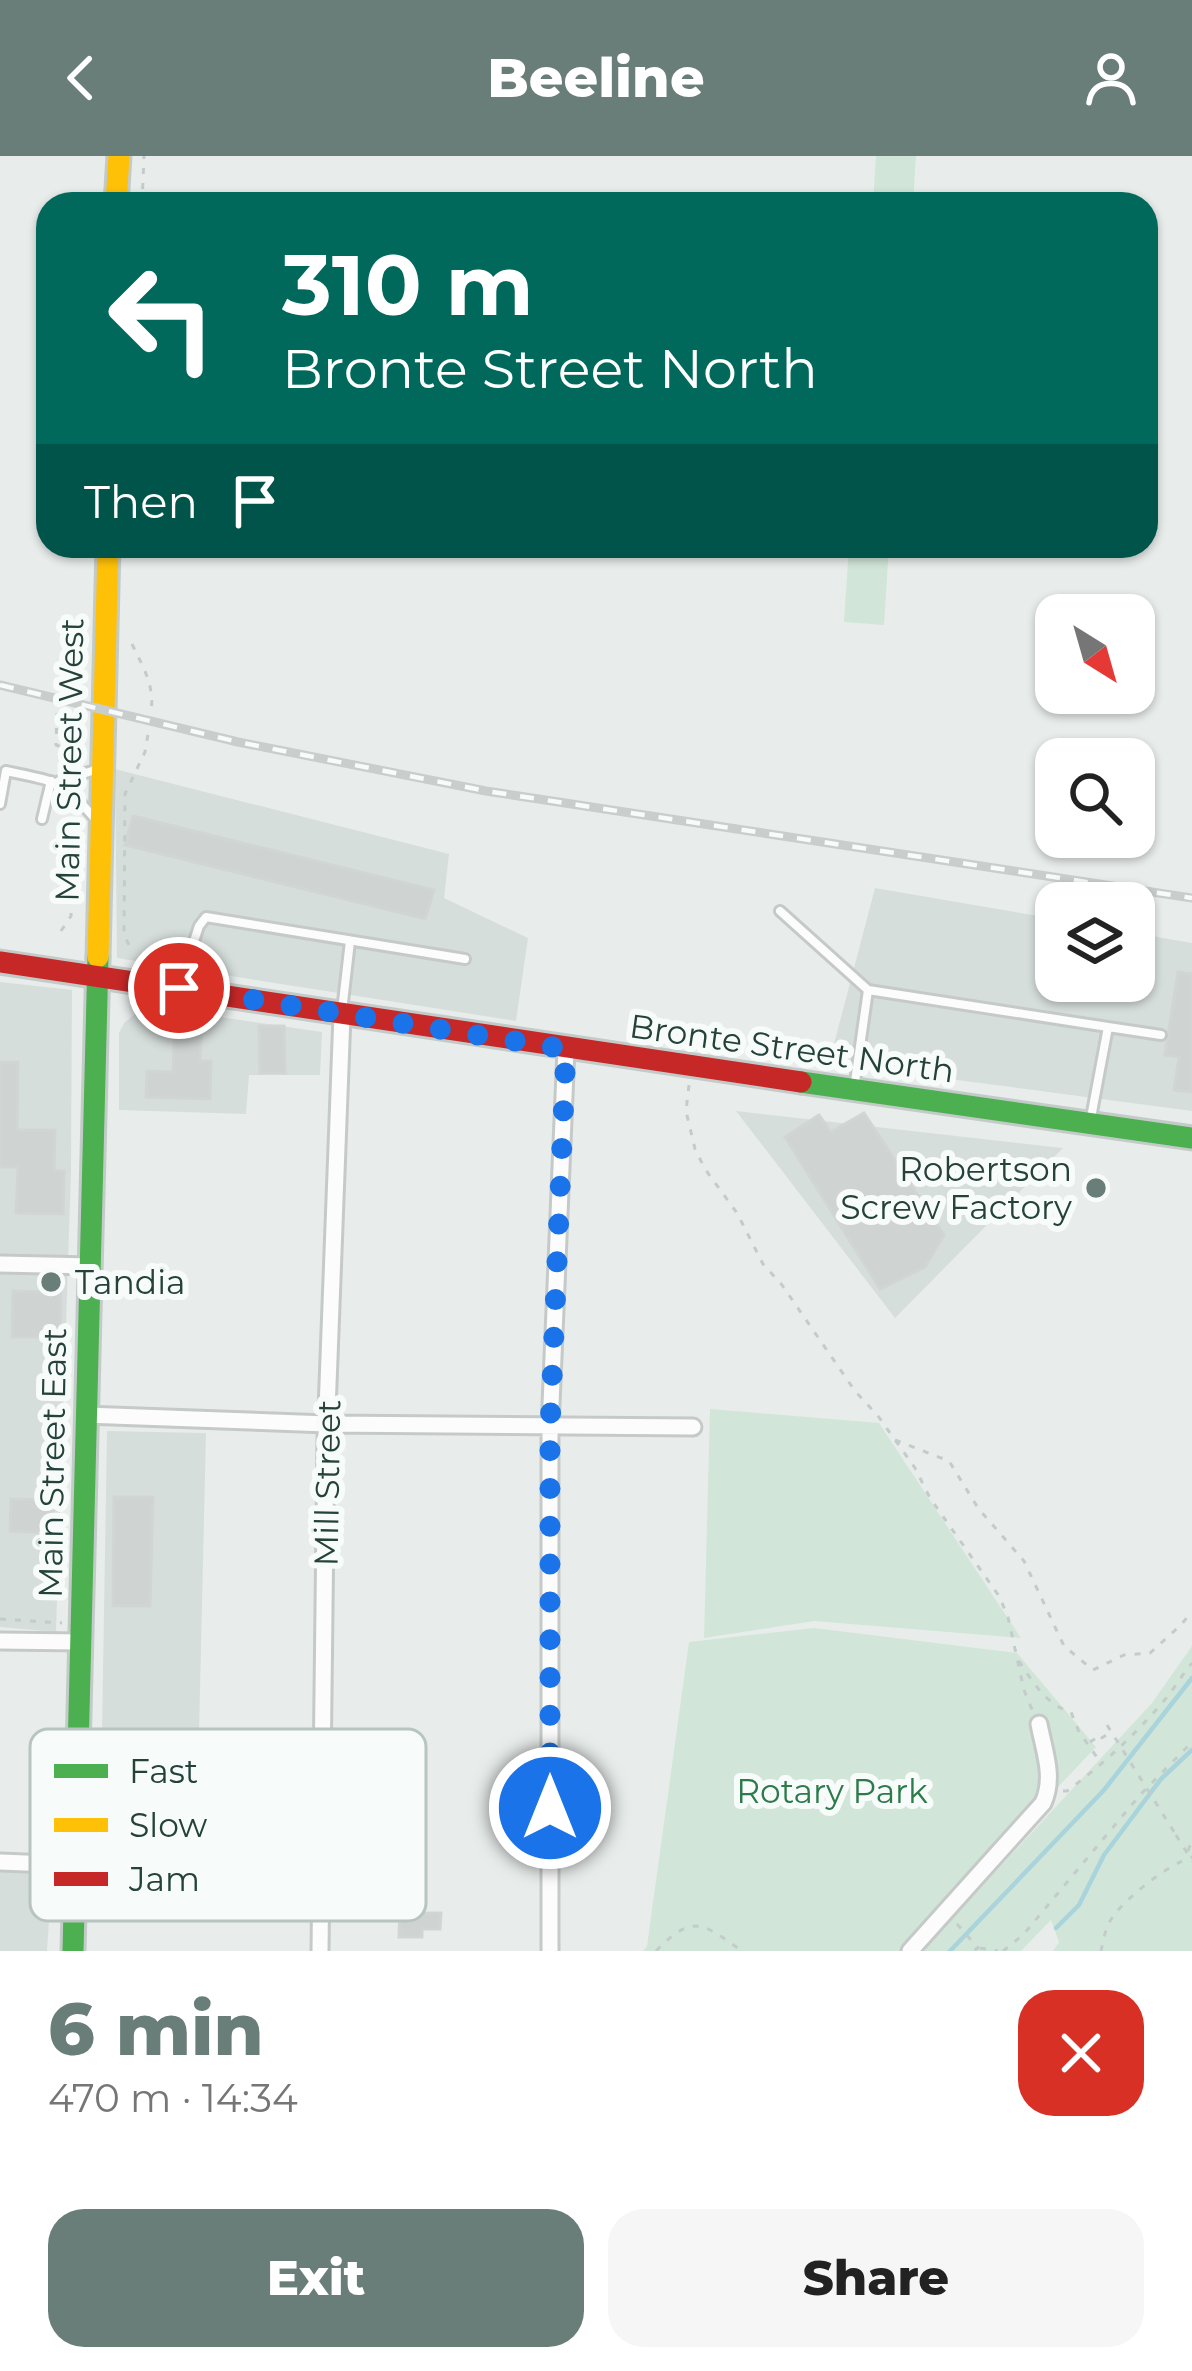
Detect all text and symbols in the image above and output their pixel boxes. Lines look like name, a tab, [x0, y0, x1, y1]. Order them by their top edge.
icon: back	[48, 45, 114, 111]
text: Beeline	[487, 45, 705, 111]
icon: person	[1078, 45, 1144, 111]
text: 310 m	[282, 234, 534, 336]
icon: left	[84, 240, 240, 396]
text: Bronte Street North	[282, 336, 818, 402]
icon: arrive	[222, 468, 288, 534]
text: Then	[84, 474, 198, 529]
north arrow	[1035, 594, 1155, 714]
map controls	[1035, 594, 1155, 1002]
street label: Main Street West	[47, 618, 91, 902]
button: search	[1035, 738, 1155, 858]
button: layers	[1035, 882, 1155, 1002]
pin	[128, 937, 230, 1039]
icon: arrive	[146, 955, 212, 1021]
street label: Bronte Street North	[627, 1005, 957, 1091]
place label: Robertson Screw Factory	[840, 1149, 1072, 1227]
marker: Robertson Screw Factory	[1083, 1175, 1109, 1201]
place label: Tandia	[75, 1262, 186, 1302]
marker: Tandia	[38, 1269, 64, 1295]
street label: Main Street East	[30, 1328, 74, 1598]
street label: Mill Street	[306, 1399, 348, 1567]
legend	[30, 1729, 426, 1921]
position arrow	[487, 1745, 613, 1871]
text: Fast	[129, 1751, 198, 1791]
park label: Rotary Park	[736, 1771, 928, 1811]
text: Slow	[129, 1805, 207, 1845]
text: Jam	[128, 1859, 200, 1899]
text: 6 min	[48, 1985, 264, 2073]
button: close	[1018, 1990, 1144, 2116]
text: 470 m · 14:34	[48, 2074, 298, 2122]
button: Exit	[48, 2209, 584, 2347]
button: Share	[608, 2209, 1144, 2347]

